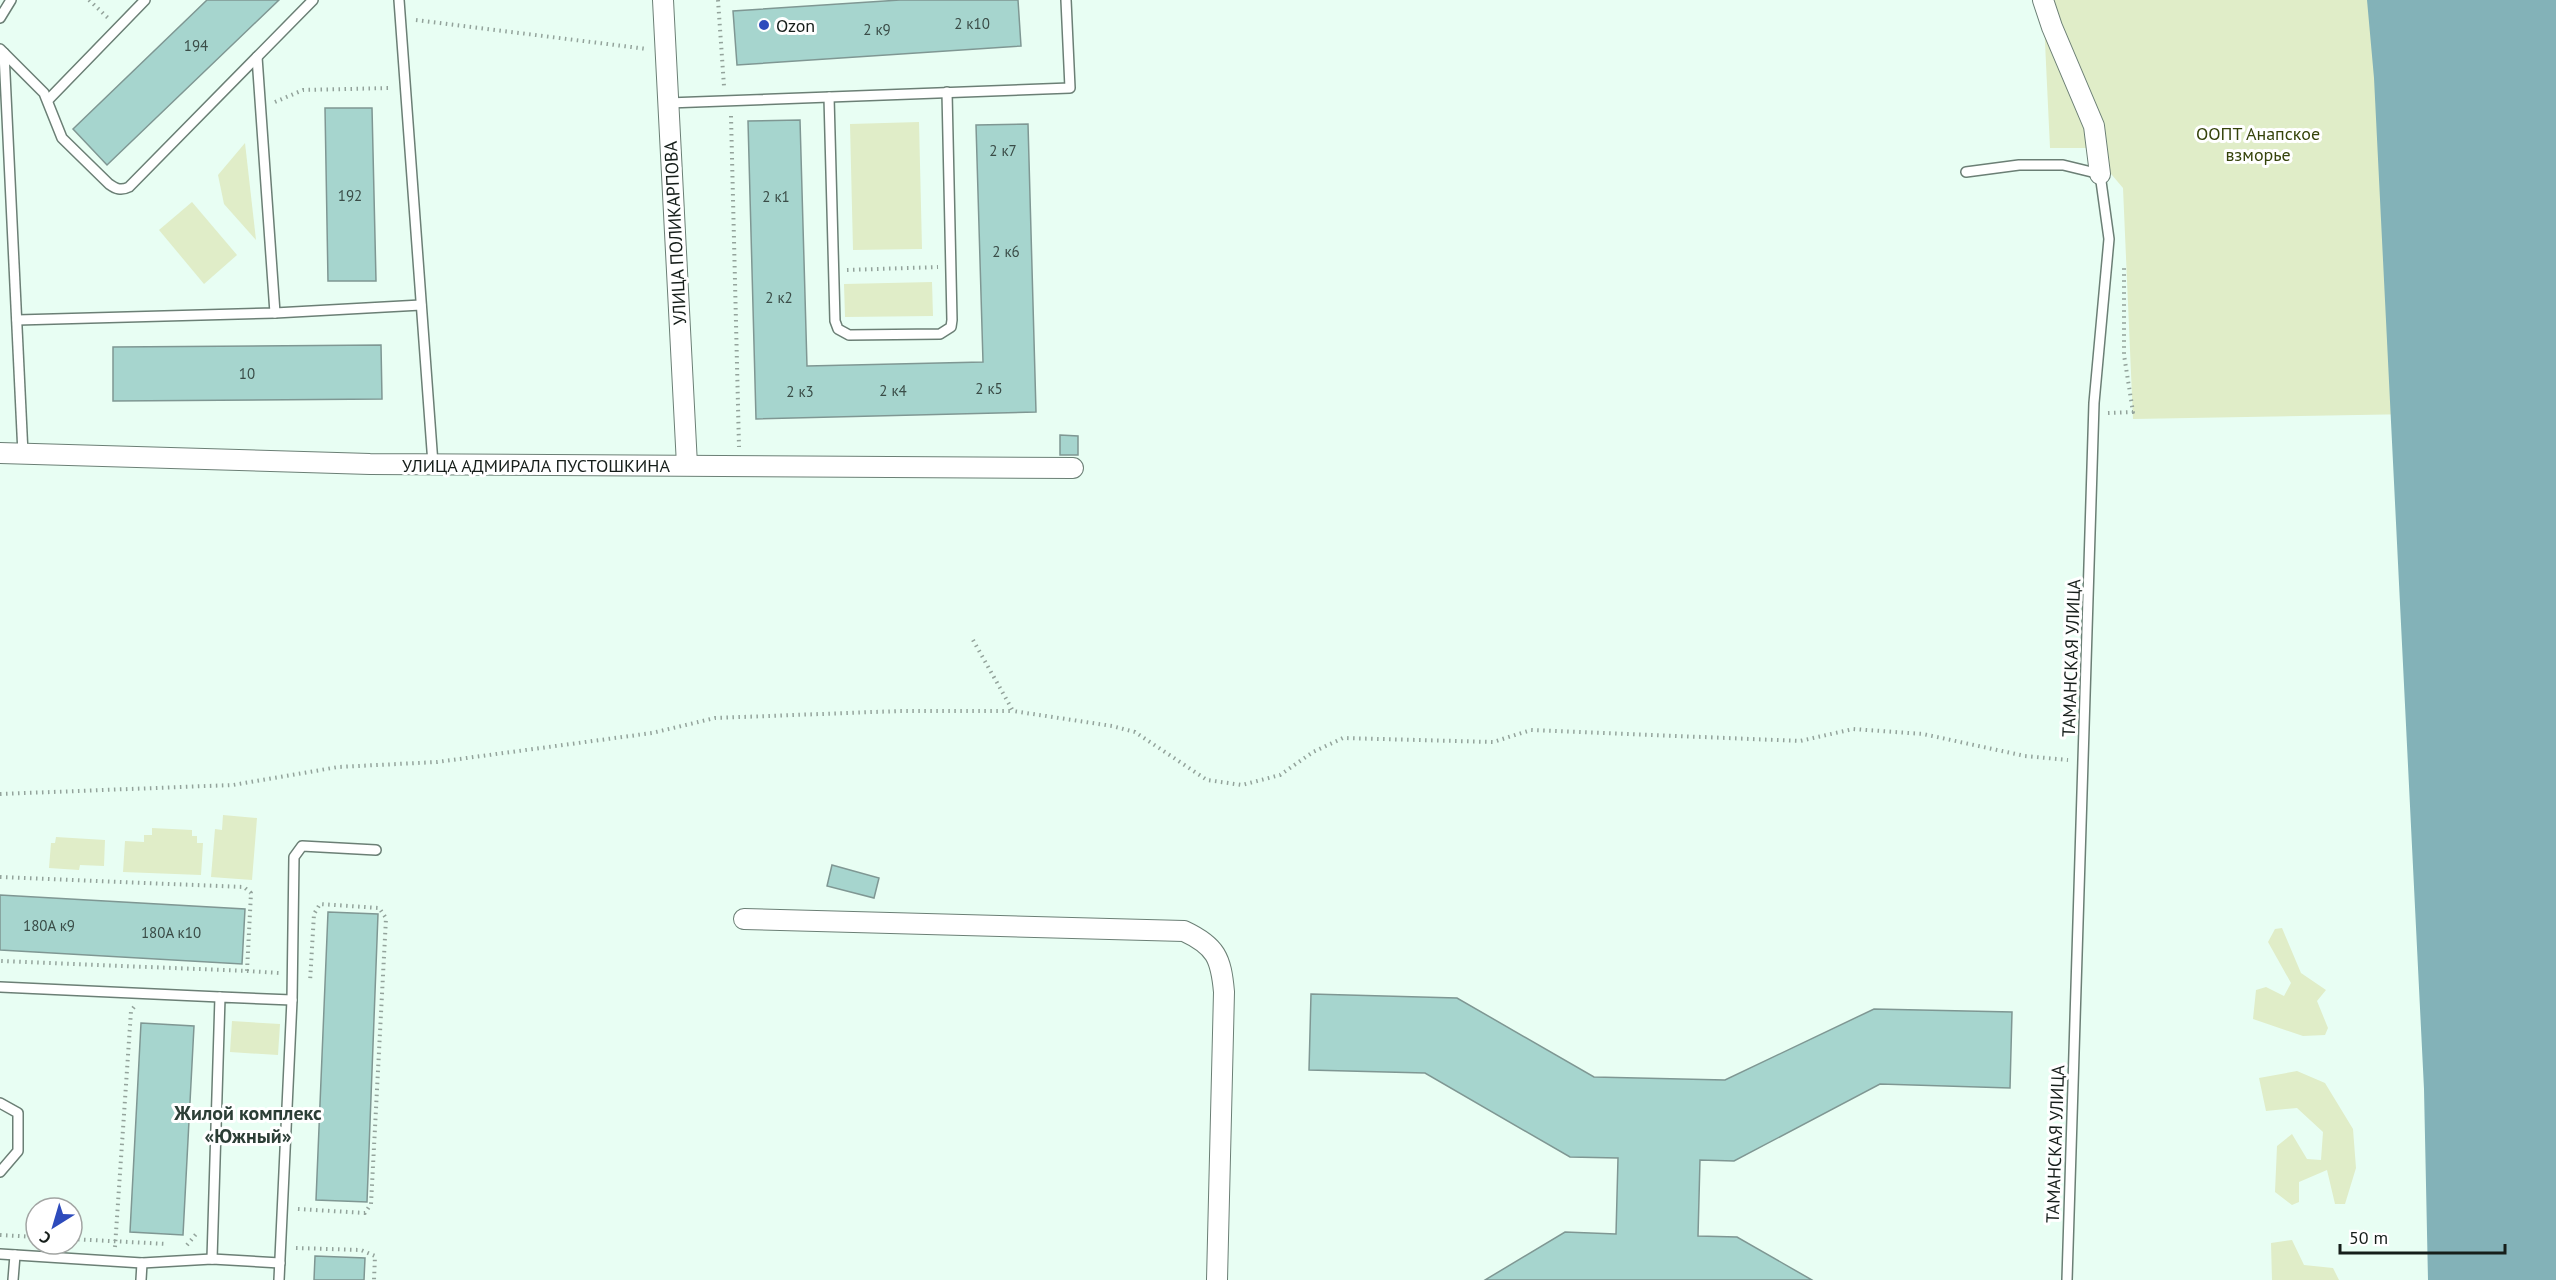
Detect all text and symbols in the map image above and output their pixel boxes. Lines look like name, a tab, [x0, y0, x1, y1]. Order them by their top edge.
place label: Ozon	[776, 14, 815, 37]
house number: 2 к10	[954, 14, 990, 33]
marker: Ozon	[757, 18, 771, 32]
house number: 2 к9	[863, 20, 891, 39]
house number: 194	[184, 36, 208, 55]
park label: ООПТ Анапское взморье	[2196, 122, 2320, 166]
street label: УЛИЦА ПОЛИКАРПОВА	[659, 140, 691, 326]
house number: 2 к7	[989, 141, 1017, 160]
house number: 192	[338, 186, 362, 205]
house number: 2 к1	[762, 187, 790, 206]
house number: 2 к6	[992, 242, 1020, 261]
house number: 2 к2	[765, 288, 793, 307]
house number: 10	[239, 364, 255, 383]
house number: 2 к5	[975, 379, 1003, 398]
house number: 2 к4	[879, 381, 907, 400]
house number: 2 к3	[786, 382, 814, 401]
street label: УЛИЦА АДМИРАЛА ПУСТОШКИНА	[402, 454, 670, 477]
street label: ТАМАНСКАЯ УЛИЦА	[2057, 578, 2085, 738]
house number: 180А к9	[23, 916, 75, 935]
house number: 180А к10	[141, 923, 201, 942]
street label: ТАМАНСКАЯ УЛИЦА	[2041, 1064, 2069, 1224]
district label: Жилой комплекс «Южный»	[173, 1100, 322, 1149]
north arrow	[24, 1196, 84, 1256]
scale bar	[2340, 1217, 2505, 1255]
text: 50 m	[2349, 1226, 2388, 1249]
text: С	[35, 1227, 55, 1249]

